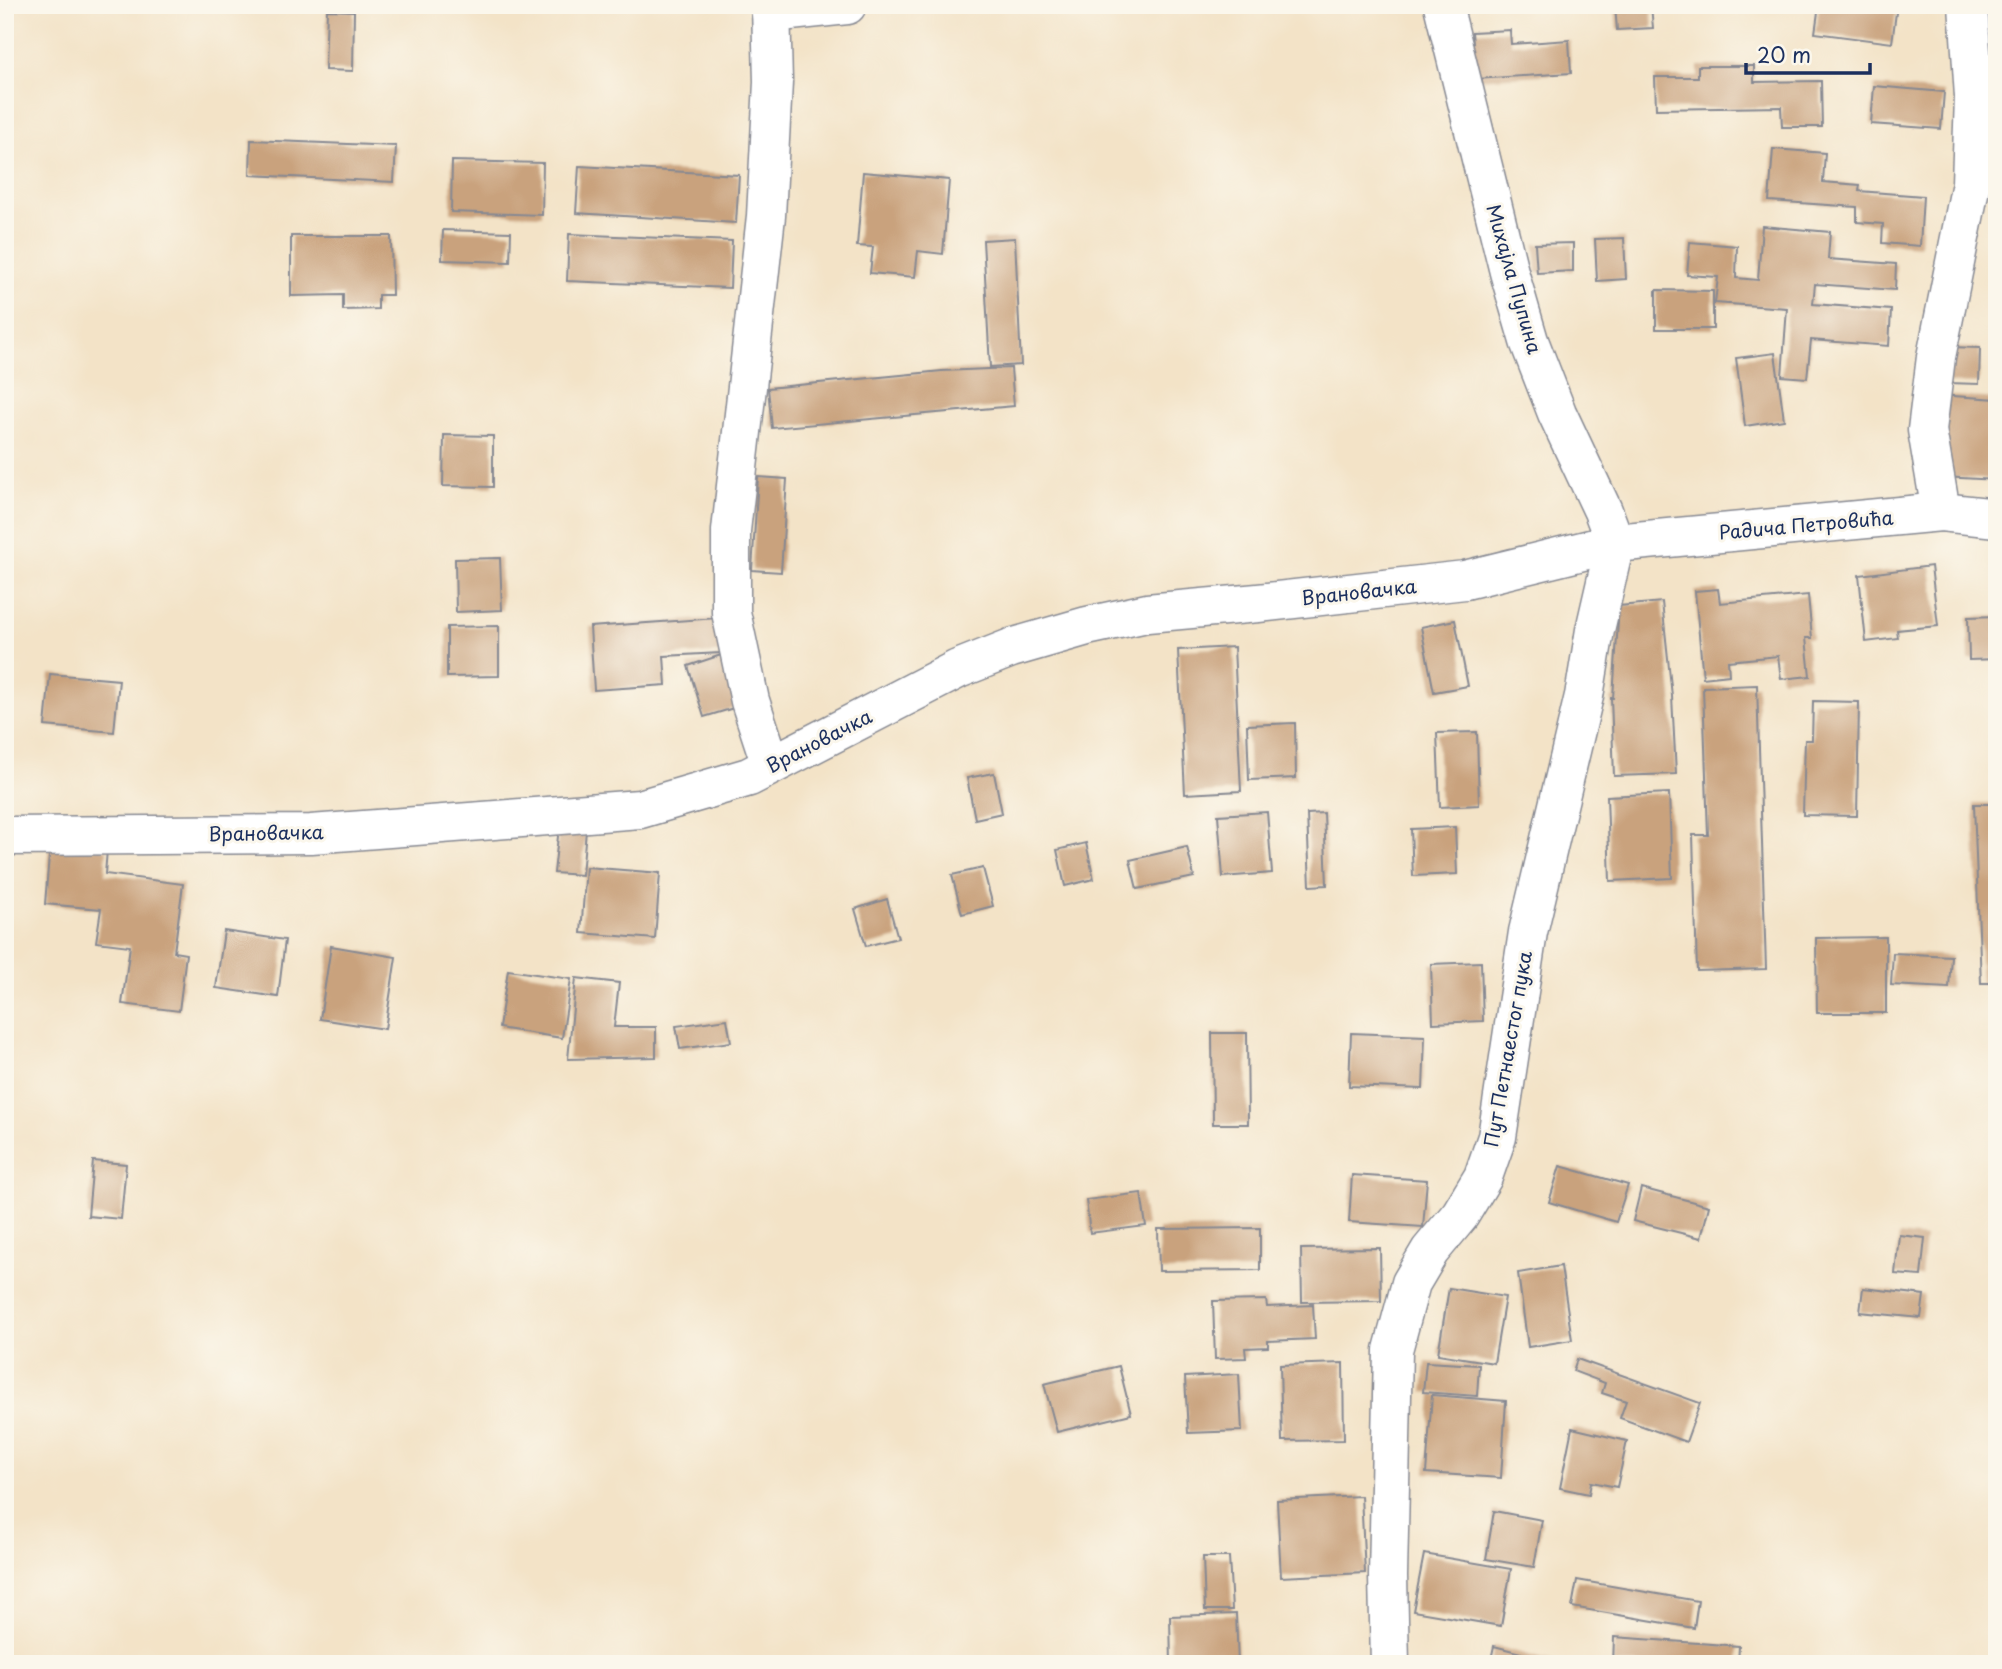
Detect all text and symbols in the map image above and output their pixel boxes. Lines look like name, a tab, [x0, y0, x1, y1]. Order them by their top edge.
scale bar	[1746, 32, 1871, 76]
text: 20 m	[1757, 38, 1811, 70]
street label: Михајла Пупина	[1480, 201, 1550, 357]
street label: Радича Петровића	[1718, 502, 1894, 546]
street label: Врановачка	[1300, 571, 1418, 611]
street label: Врановачка	[761, 701, 876, 779]
street label: Врановачка	[208, 817, 324, 847]
street label: Пут Петнаестог пука	[1476, 948, 1538, 1149]

